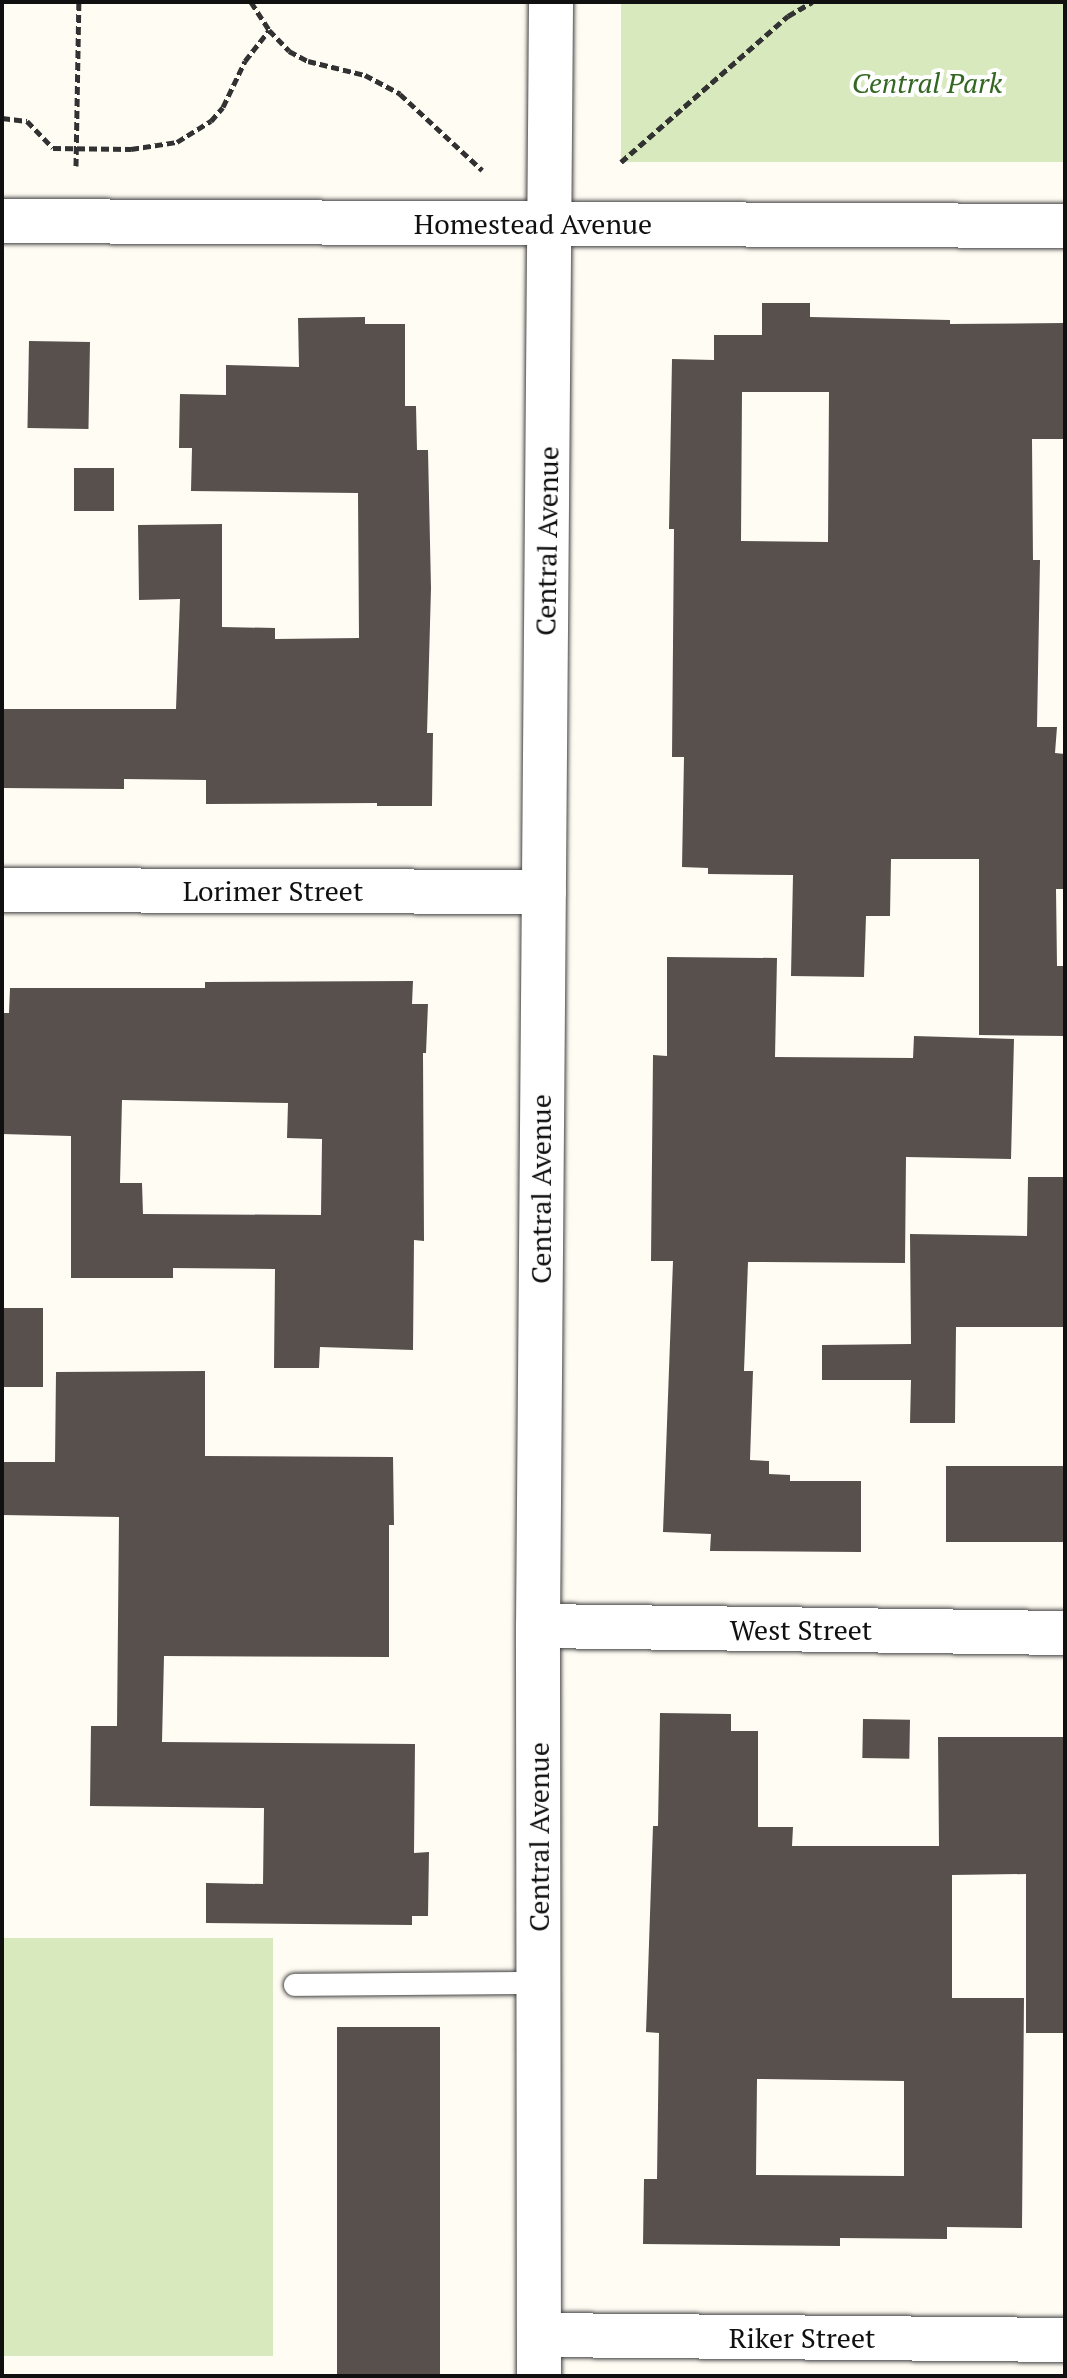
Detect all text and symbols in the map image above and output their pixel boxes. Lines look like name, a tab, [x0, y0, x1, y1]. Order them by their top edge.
park label: Central Park	[852, 66, 1002, 100]
street label: Homestead Avenue	[414, 207, 652, 241]
street label: Central Avenue	[529, 446, 565, 636]
street label: Lorimer Street	[183, 874, 363, 908]
street label: Central Avenue	[524, 1094, 558, 1284]
street label: West Street	[730, 1613, 872, 1647]
street label: Central Avenue	[522, 1742, 556, 1932]
street label: Riker Street	[729, 2321, 875, 2355]

